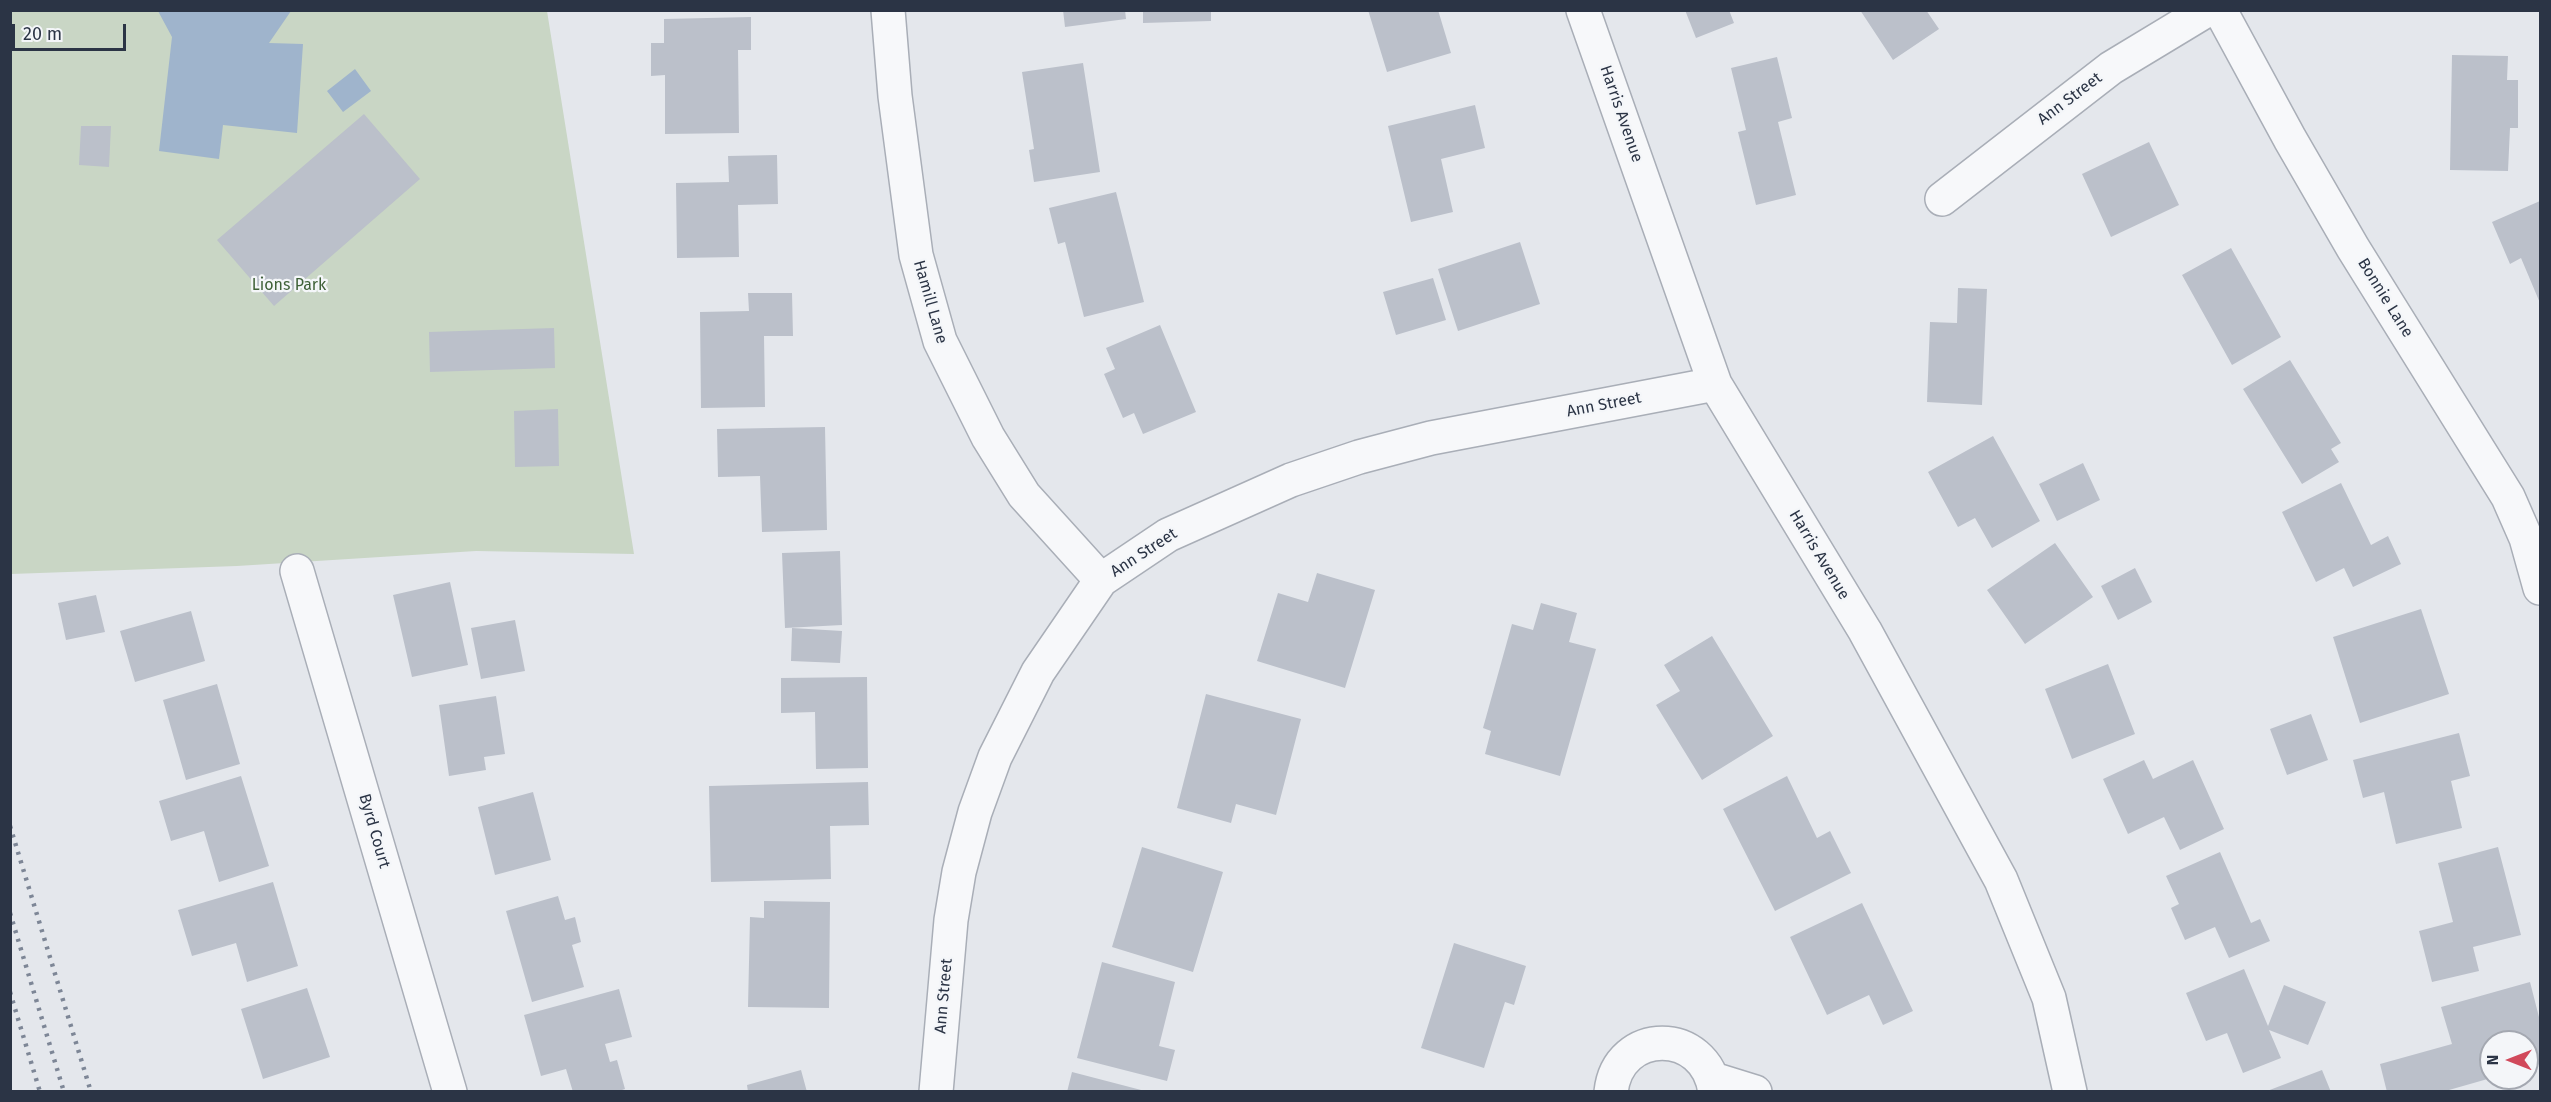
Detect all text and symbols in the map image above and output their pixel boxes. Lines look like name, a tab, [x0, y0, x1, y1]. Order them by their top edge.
scale bar	[15, 12, 129, 50]
text: 20 m	[23, 23, 62, 45]
street label: Harris Avenue	[1595, 63, 1647, 165]
street label: Ann Street	[2034, 69, 2106, 129]
street label: Bonnie Lane	[2353, 255, 2417, 341]
street label: Hamill Lane	[909, 258, 951, 346]
park label: Lions Park	[252, 276, 326, 296]
street label: Ann Street	[1565, 388, 1643, 422]
street label: Harris Avenue	[1785, 507, 1853, 603]
street label: Ann Street	[1107, 524, 1181, 582]
street label: Byrd Court	[354, 792, 394, 870]
street label: Ann Street	[931, 958, 957, 1034]
north arrow	[2479, 1030, 2539, 1090]
text: N	[2483, 1055, 2502, 1065]

